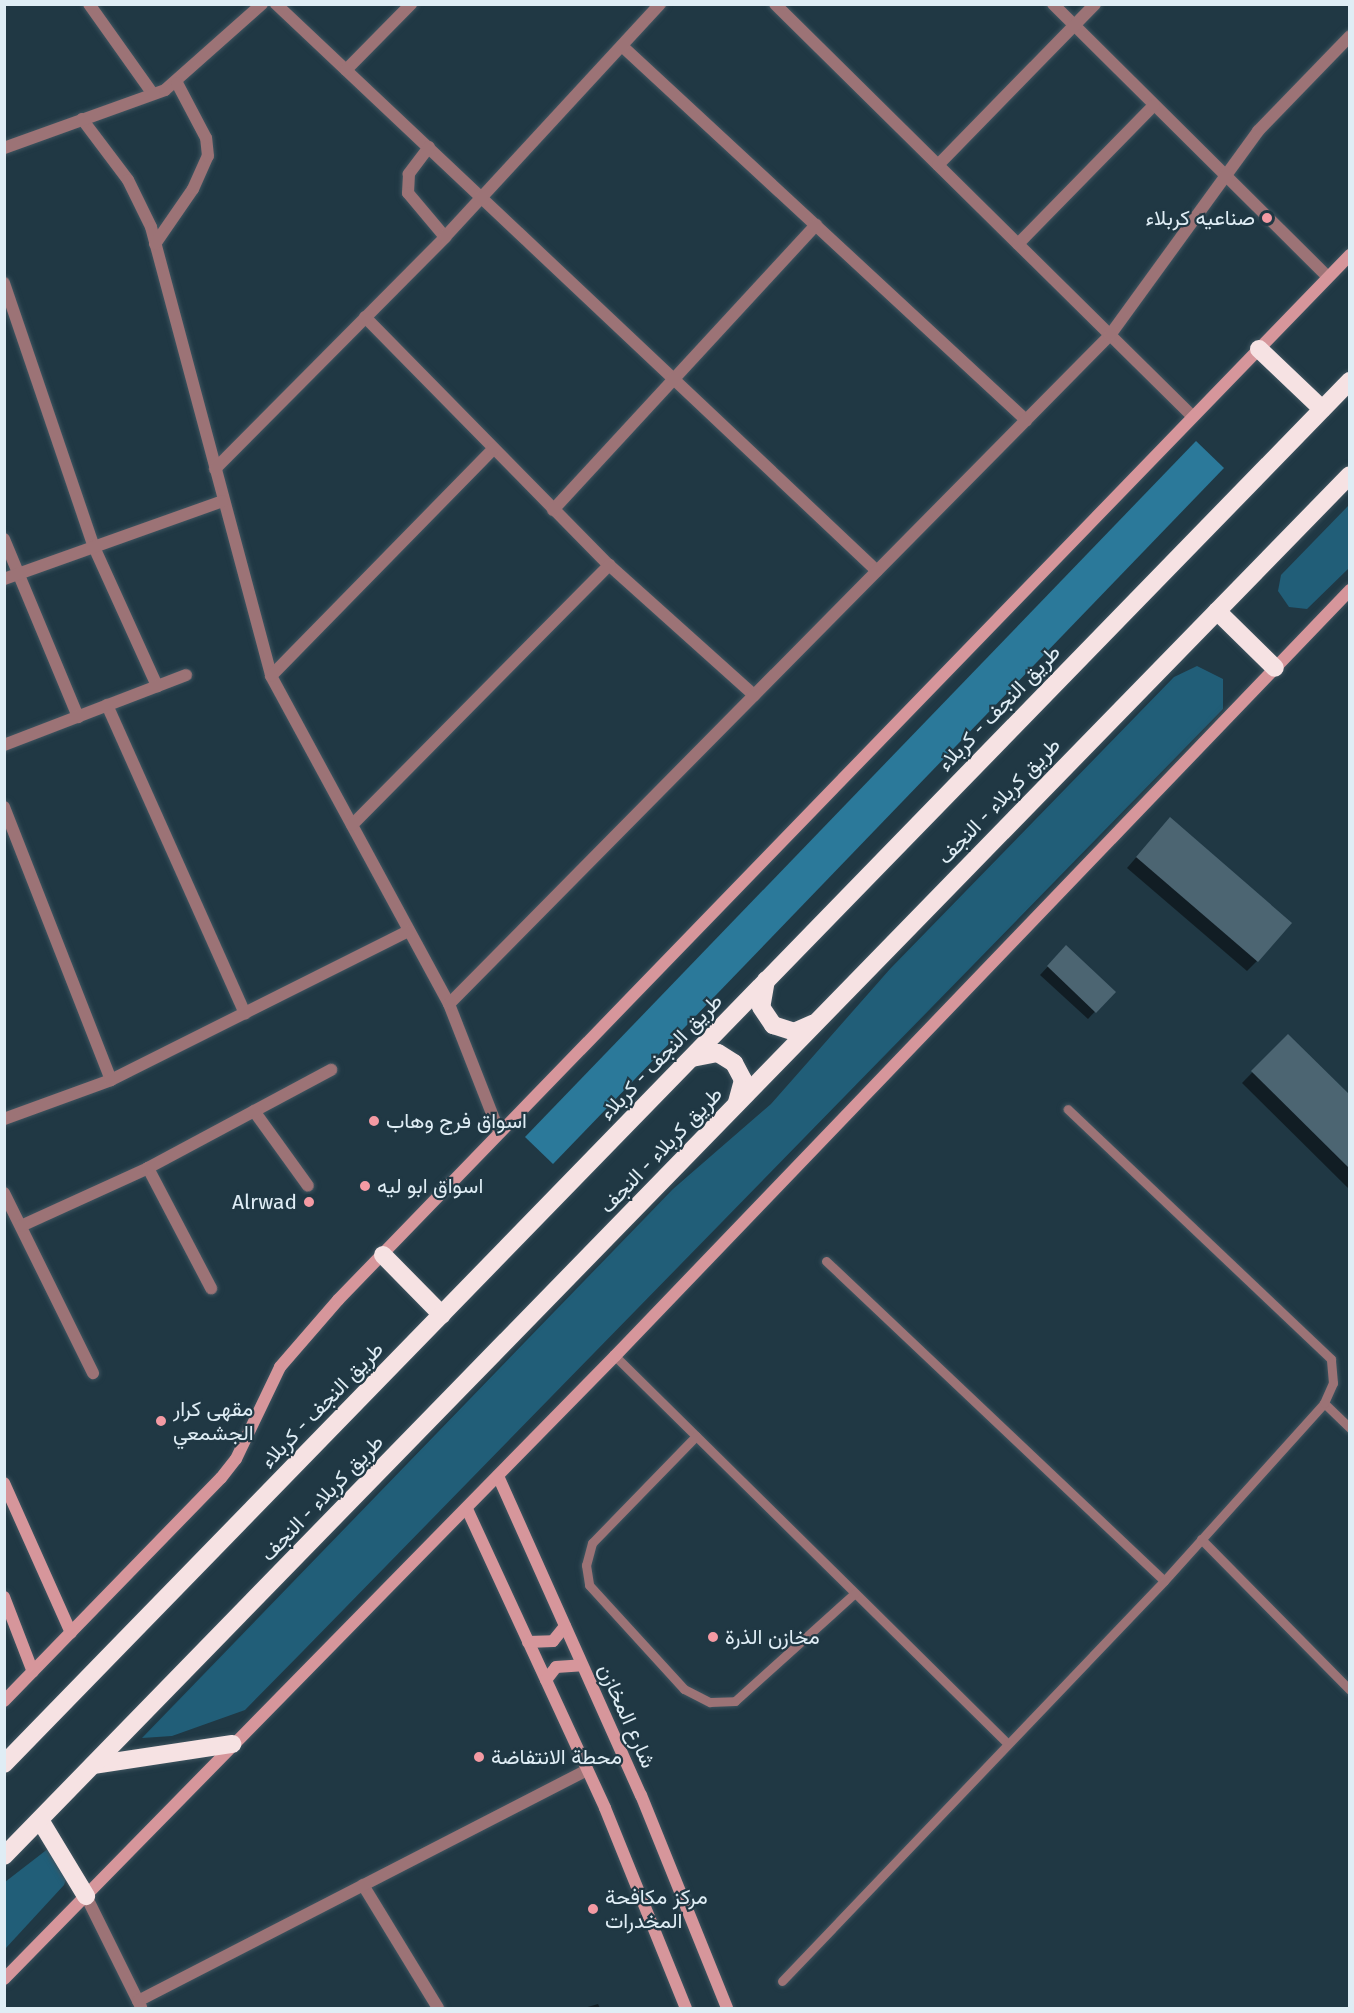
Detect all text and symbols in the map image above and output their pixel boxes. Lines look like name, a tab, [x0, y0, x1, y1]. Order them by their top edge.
place label: صناعيه كربلاء	[1146, 205, 1255, 231]
marker: صناعيه كربلاء	[1260, 211, 1274, 225]
street label: طريق النجف - كربلاء	[932, 640, 1066, 776]
street label: طريق كربلاء - النجف	[932, 733, 1066, 869]
street label: طريق النجف - كربلاء	[594, 989, 728, 1125]
street label: طريق كربلاء - النجف	[594, 1082, 728, 1218]
place label: اسواق فرج وهاب	[386, 1108, 527, 1134]
marker: اسواق فرج وهاب	[367, 1114, 381, 1128]
place label: اسواق ابو ليه	[377, 1173, 483, 1199]
marker: اسواق ابو ليه	[358, 1179, 372, 1193]
place label: Alrwad	[232, 1189, 297, 1215]
marker: Alrwad	[302, 1195, 316, 1209]
street label: طريق النجف - كربلاء	[255, 1337, 389, 1473]
place label: مقهى كرار الجشمعي	[173, 1396, 254, 1446]
marker: مقهى كرار الجشمعي	[154, 1414, 168, 1428]
street label: طريق كربلاء - النجف	[255, 1430, 389, 1566]
place label: مخازن الذرة	[725, 1624, 820, 1650]
marker: مخازن الذرة	[706, 1630, 720, 1644]
street label: شارع المخازن	[593, 1660, 661, 1772]
place label: محطة الانتفاضة	[491, 1744, 622, 1770]
marker: محطة الانتفاضة	[472, 1750, 486, 1764]
place label: مركز مكافحة المخدرات	[605, 1884, 708, 1934]
marker: مركز مكافحة المخدرات	[586, 1902, 600, 1916]

